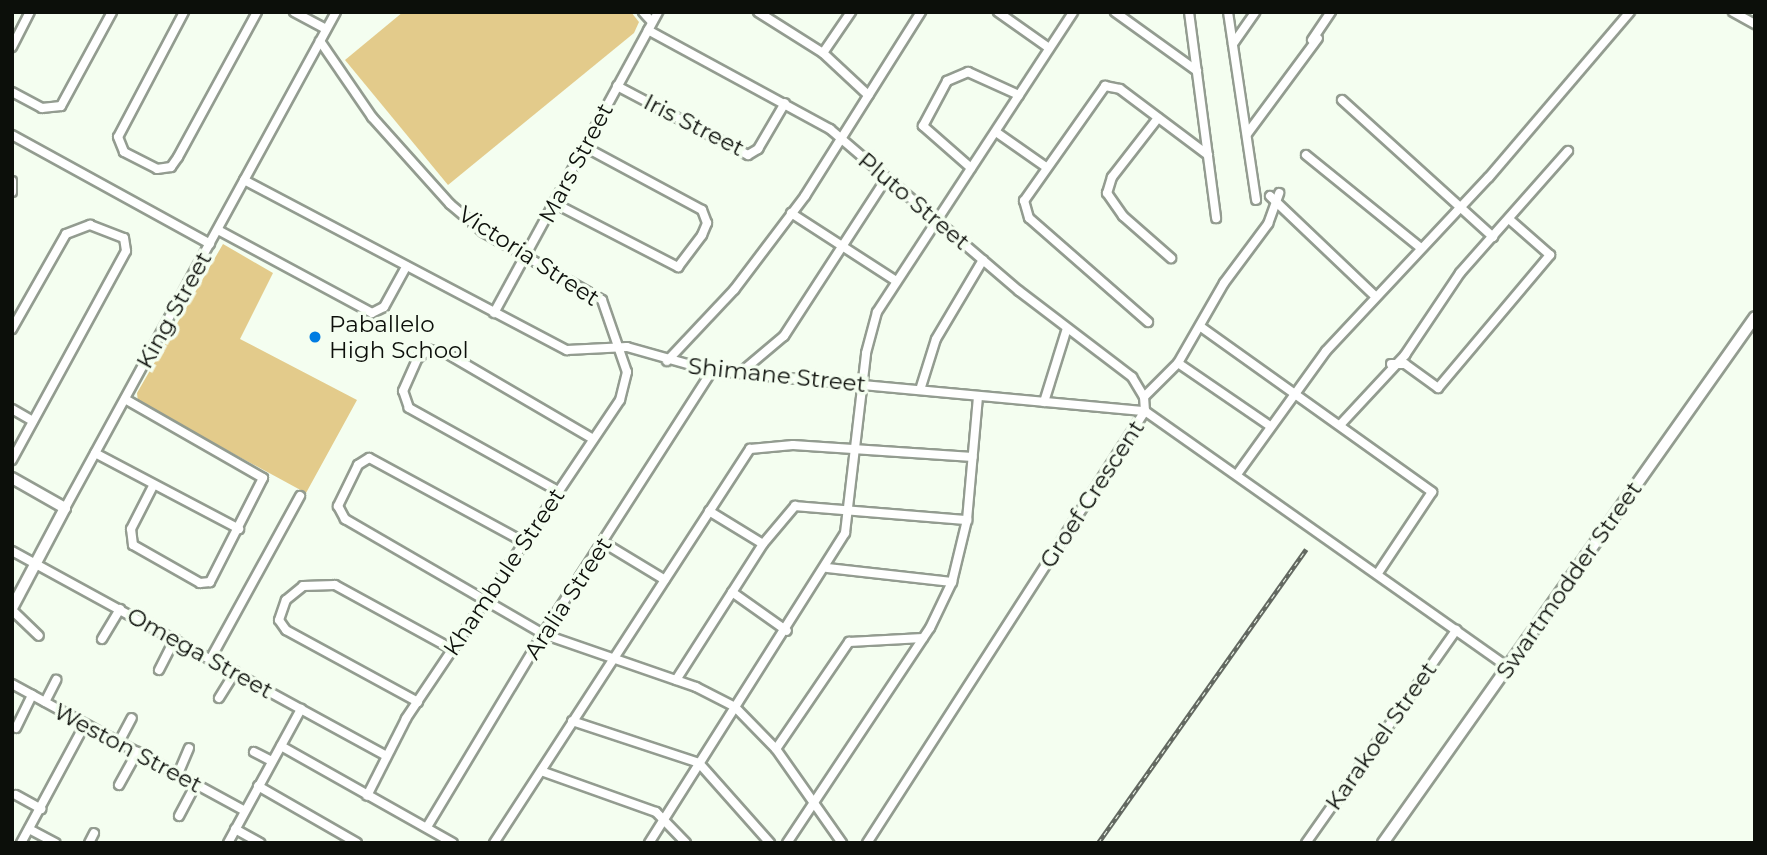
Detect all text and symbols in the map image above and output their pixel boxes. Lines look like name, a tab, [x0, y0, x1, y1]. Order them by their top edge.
street label: Iris Street	[639, 88, 749, 162]
street label: Mars Street	[533, 98, 619, 228]
street label: Pluto Street	[853, 146, 975, 256]
street label: Victoria Street	[453, 200, 605, 312]
street label: King Street	[131, 247, 217, 373]
place label: Paballelo High School	[329, 310, 469, 364]
marker: Paballelo High School	[307, 329, 323, 345]
street label: Shimane Street	[687, 352, 867, 398]
street label: Groef Crescent	[1034, 415, 1150, 573]
street label: Swartmodder Street	[1490, 476, 1648, 684]
street label: Khambule Street	[438, 483, 570, 661]
street label: Aralia Street	[518, 532, 618, 664]
street label: Omega Street	[122, 602, 278, 704]
street label: Karakoel Street	[1320, 656, 1442, 816]
street label: Weston Street	[49, 697, 207, 799]

